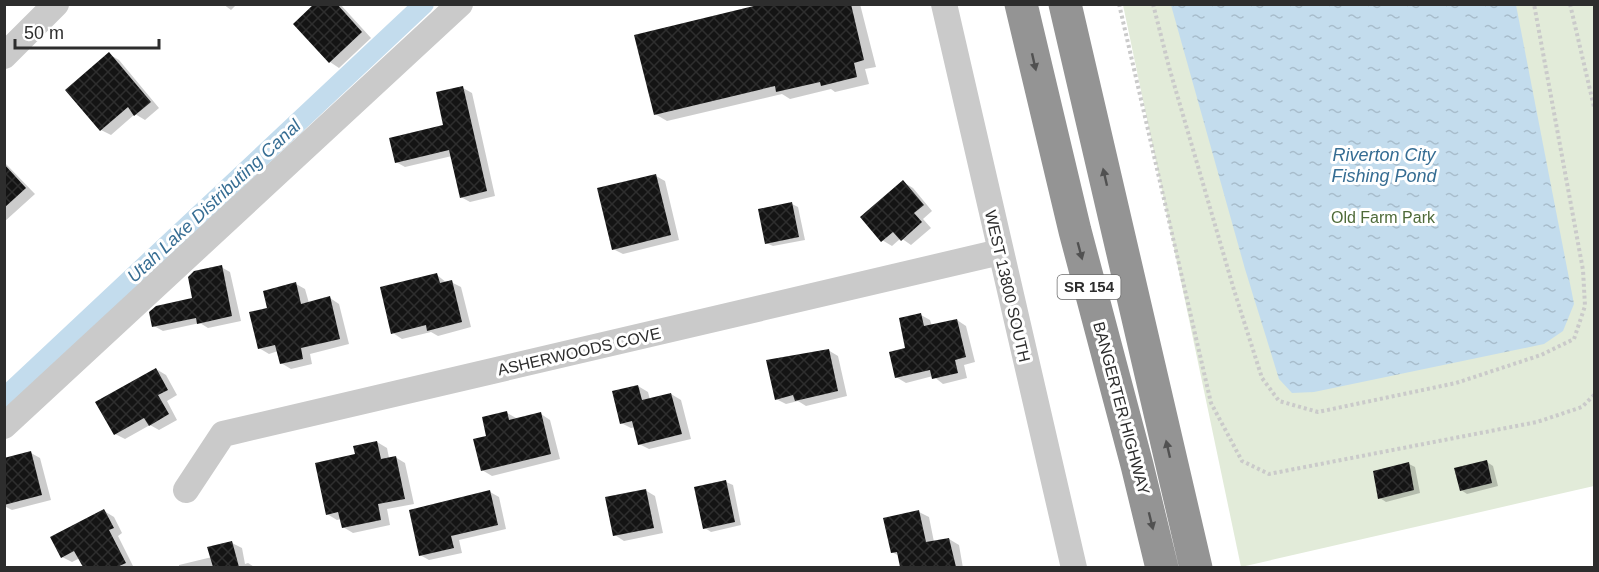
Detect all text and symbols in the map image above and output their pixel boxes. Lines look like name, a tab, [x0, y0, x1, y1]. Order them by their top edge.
scale bar	[15, 12, 159, 50]
text: 50 m	[24, 23, 64, 43]
one-way arrow	[1030, 52, 1040, 71]
water label: Utah Lake Distributing Canal	[123, 115, 305, 286]
water label: Riverton City Fishing Pond	[1331, 145, 1438, 186]
one-way arrow	[1100, 168, 1110, 187]
street label: WEST 13800 SOUTH	[982, 209, 1033, 364]
park label: Old Farm Park	[1331, 209, 1436, 226]
one-way arrow	[1076, 242, 1086, 260]
road number: SR 154	[1058, 275, 1120, 299]
street label: BANGERTER HIGHWAY	[1090, 320, 1153, 497]
street label: ASHERWOODS COVE	[496, 324, 662, 379]
one-way arrow	[1163, 440, 1173, 458]
one-way arrow	[1146, 512, 1156, 530]

